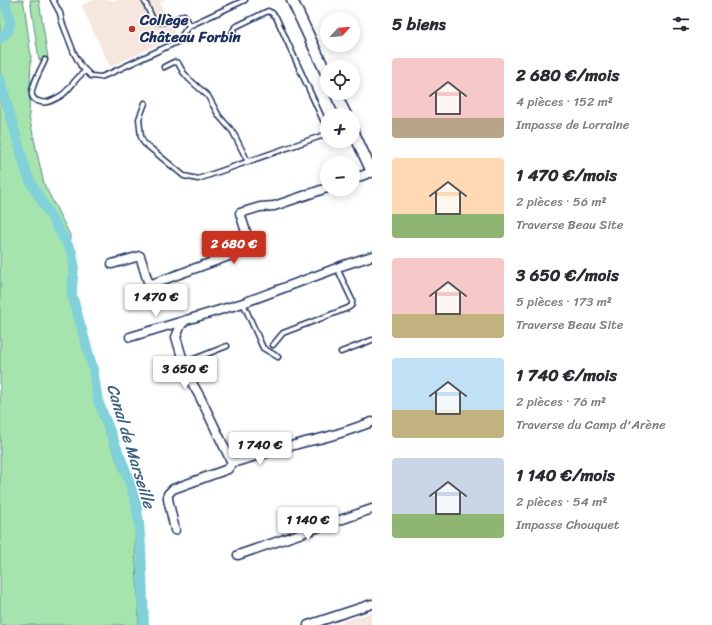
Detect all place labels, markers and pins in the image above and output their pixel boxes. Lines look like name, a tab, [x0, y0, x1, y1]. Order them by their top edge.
place label: Collège Château Forbin	[139, 7, 242, 50]
marker: Collège Château Forbin	[127, 24, 137, 34]
pin: 2 680 €	[197, 231, 271, 265]
pin: 1 470 €	[119, 284, 193, 318]
pin: 3 650 €	[148, 356, 222, 390]
pin: 1 740 €	[223, 432, 297, 466]
pin: 1 140 €	[271, 507, 345, 541]

